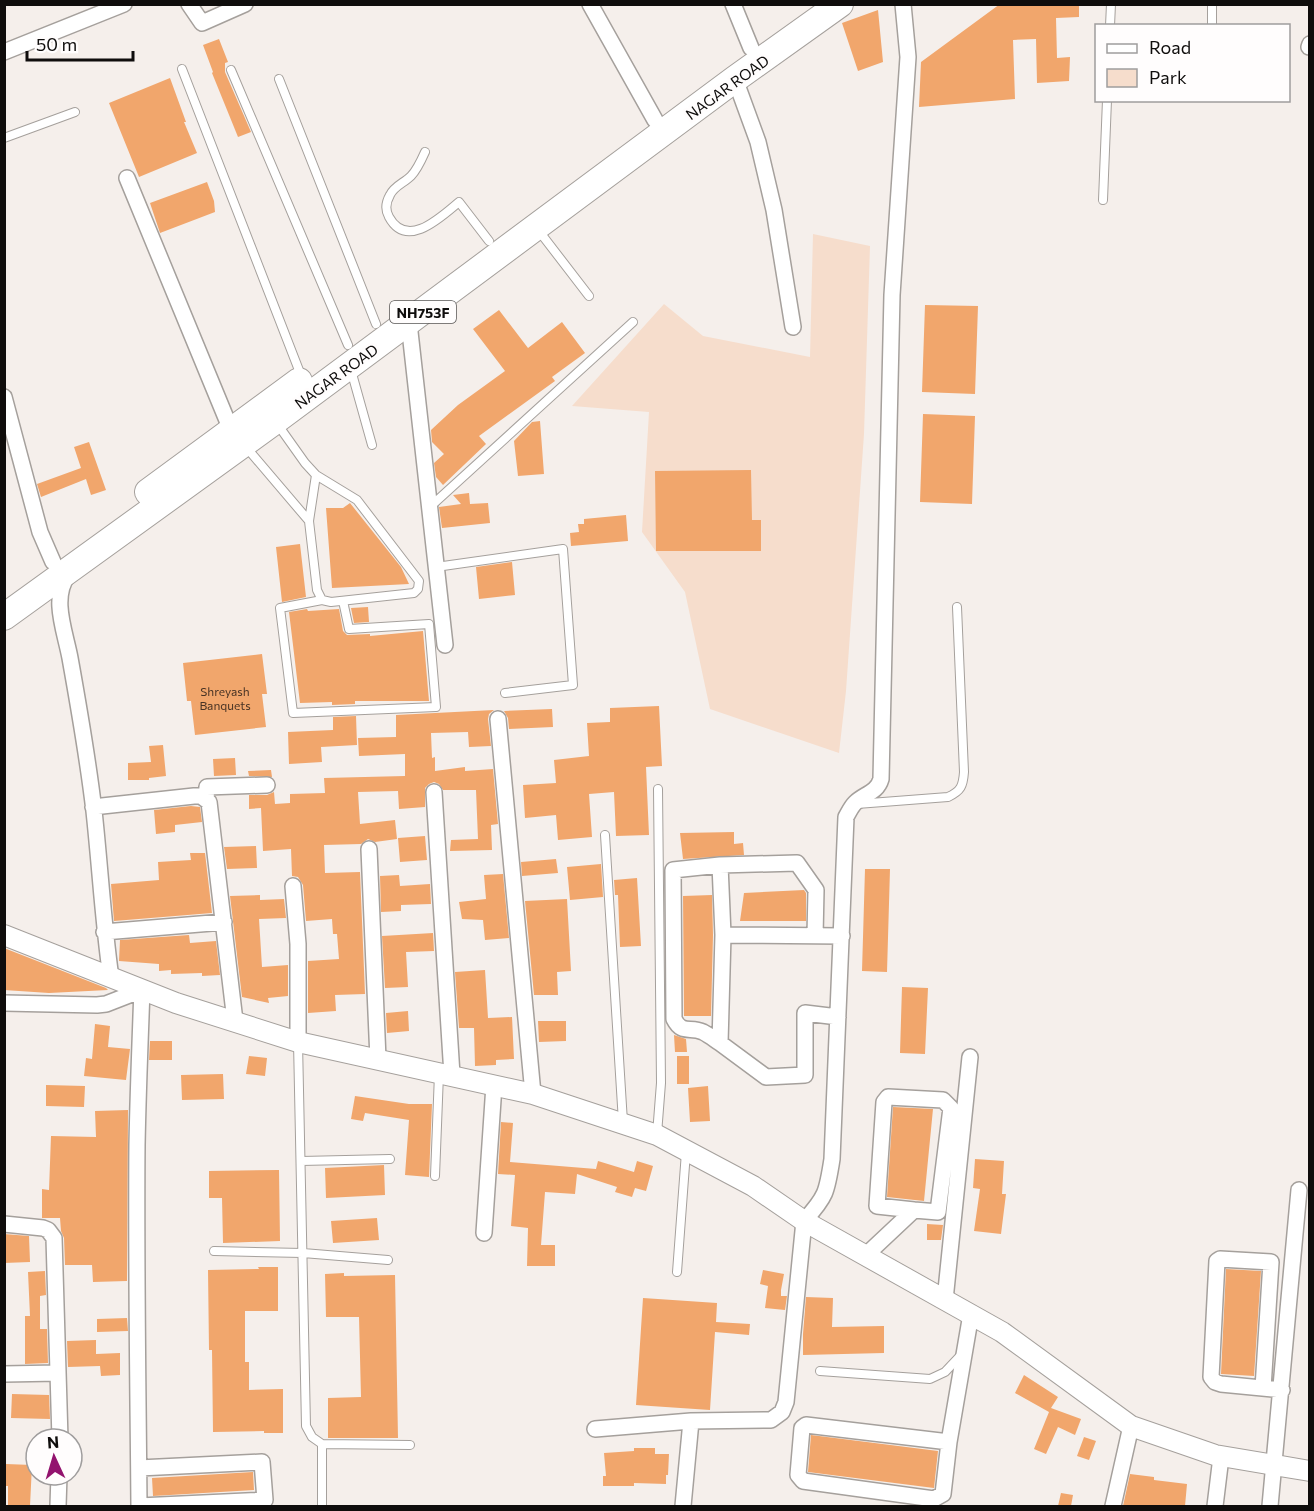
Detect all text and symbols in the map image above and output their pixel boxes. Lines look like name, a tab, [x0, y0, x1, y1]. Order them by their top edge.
scale bar	[27, 24, 134, 62]
legend	[1095, 24, 1290, 102]
text: 50 m	[36, 33, 77, 55]
text: Road	[1149, 36, 1191, 58]
street label: NAGAR ROAD	[682, 51, 772, 123]
text: Park	[1149, 66, 1187, 88]
road number: NH753F	[390, 301, 456, 323]
street label: NAGAR ROAD	[291, 340, 381, 412]
house number: Shreyash Banquets	[199, 684, 251, 712]
north arrow	[24, 1427, 84, 1487]
text: N	[46, 1432, 60, 1451]

